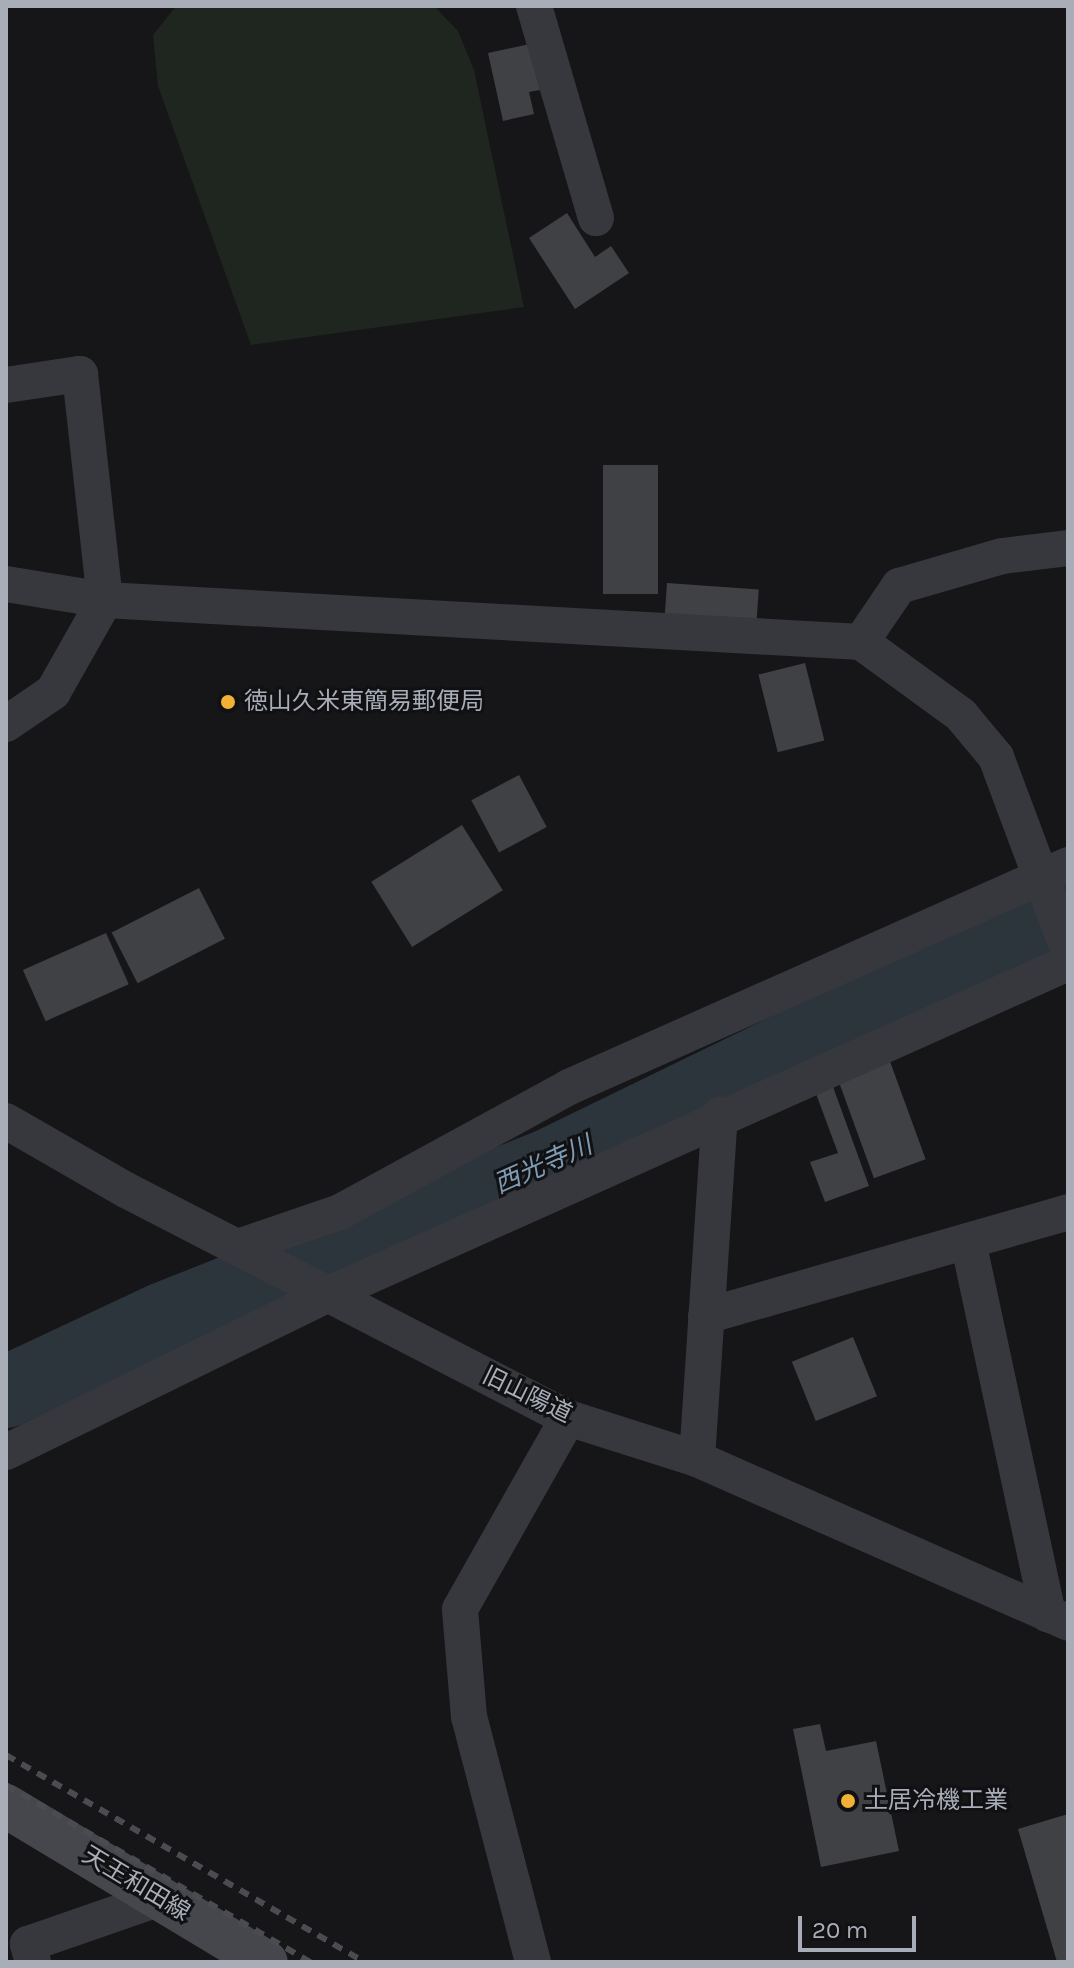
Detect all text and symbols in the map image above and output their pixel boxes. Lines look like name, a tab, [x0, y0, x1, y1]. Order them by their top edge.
place label: 徳山久米東簡易郵便局	[244, 688, 484, 716]
marker: 徳山久米東簡易郵便局	[219, 693, 237, 711]
water label: 西光寺川	[489, 1130, 597, 1200]
street label: 旧山陽道	[478, 1361, 576, 1429]
place label: 土居冷機工業	[864, 1787, 1008, 1815]
marker: 土居冷機工業	[839, 1792, 857, 1810]
street label: 天王和田線	[77, 1841, 195, 1927]
scale bar	[802, 1900, 920, 1950]
text: 20 m	[812, 1916, 868, 1944]

